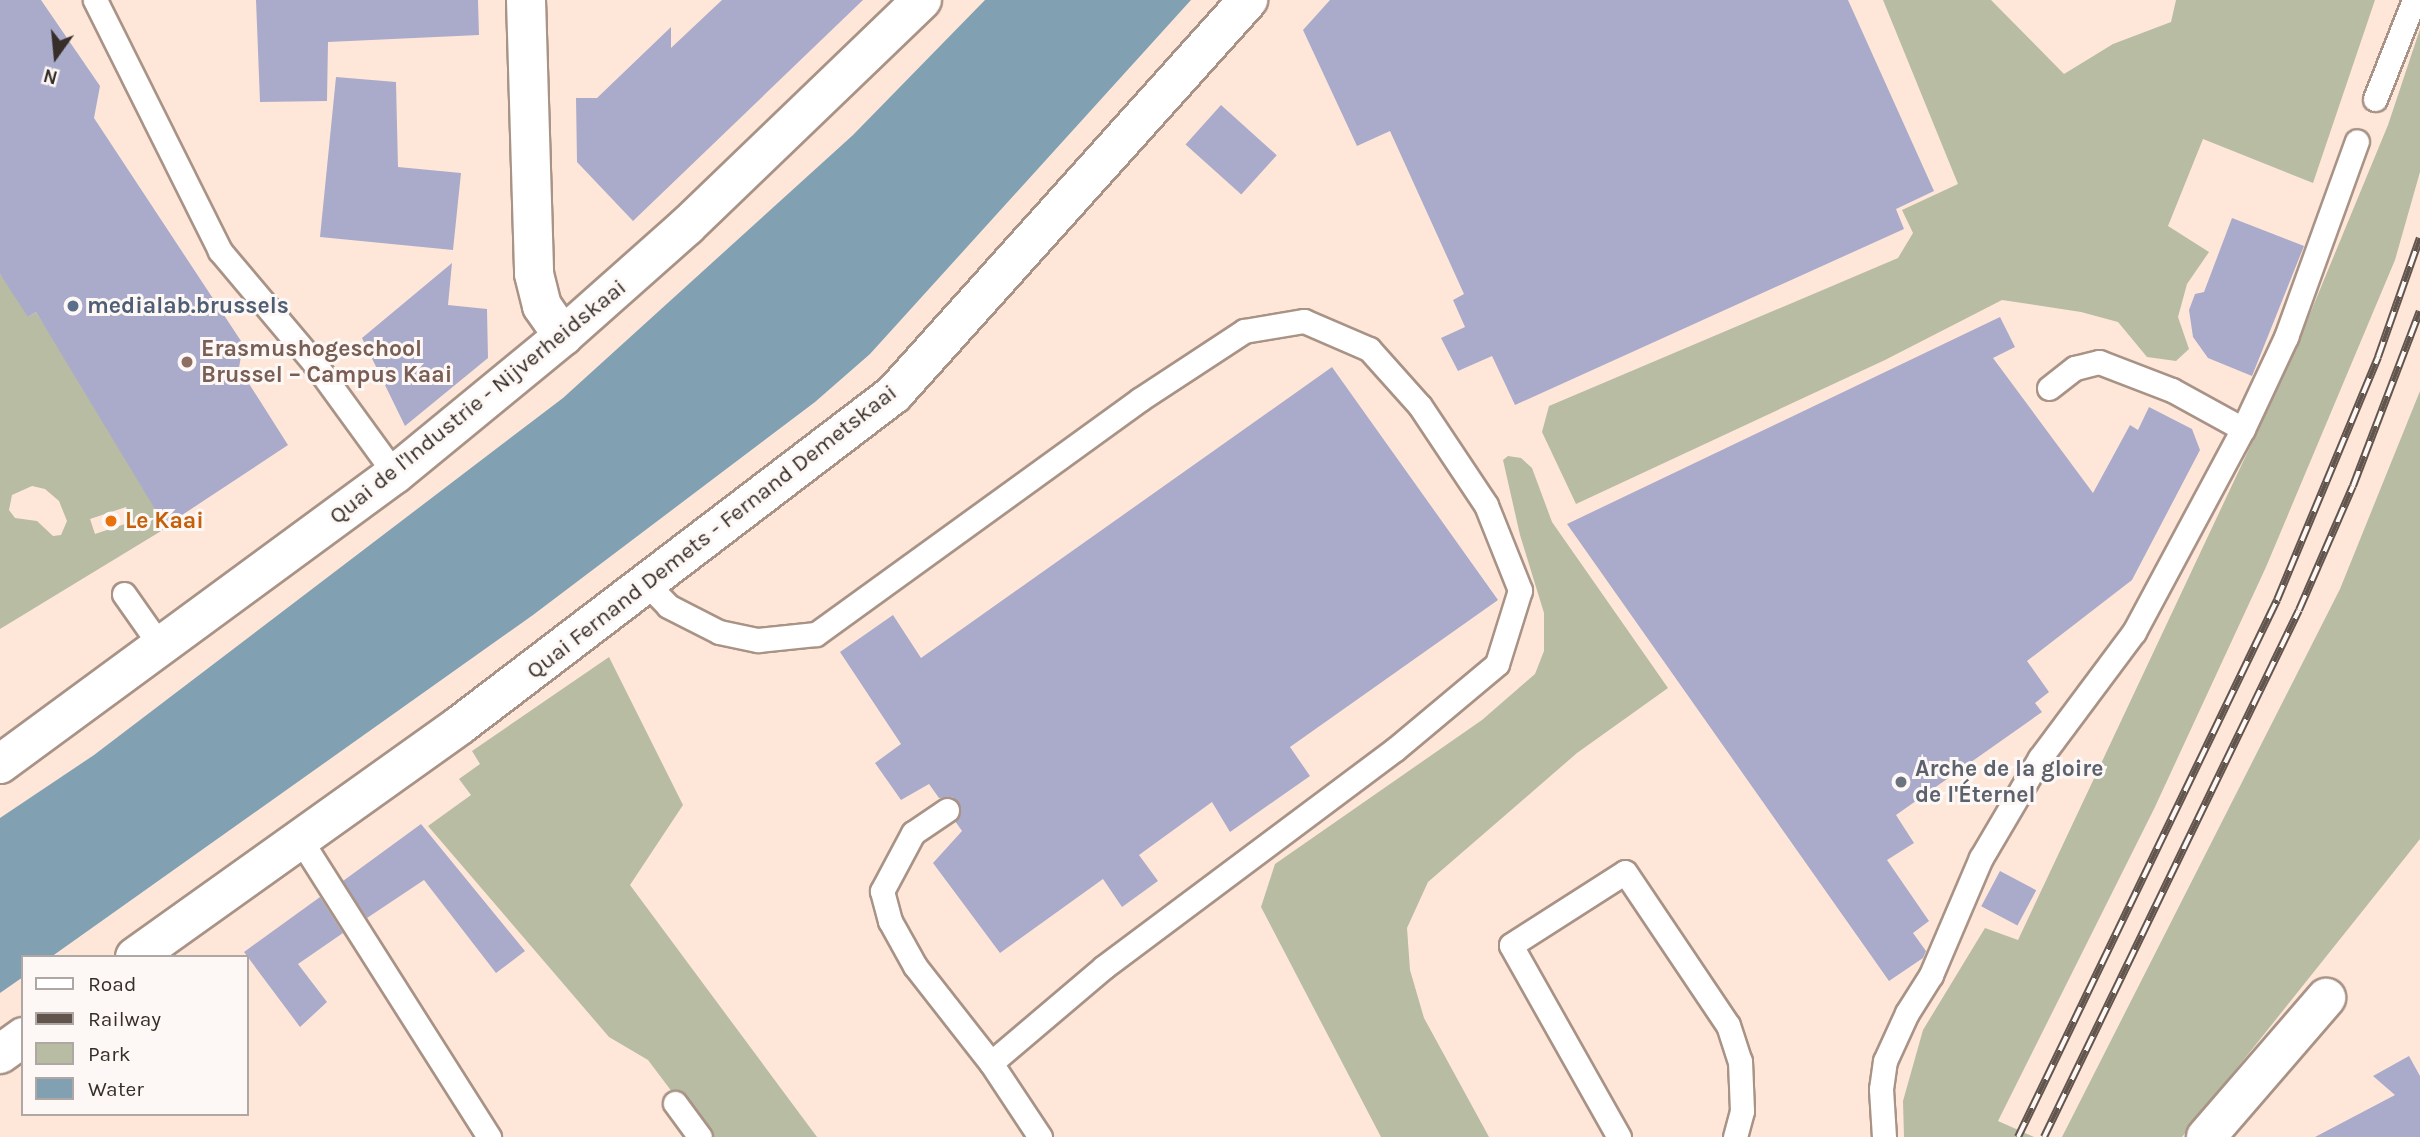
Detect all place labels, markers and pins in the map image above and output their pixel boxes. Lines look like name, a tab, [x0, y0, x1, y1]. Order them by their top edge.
place label: medialab.brussels	[87, 292, 289, 320]
marker: medialab.brussels	[65, 298, 81, 314]
place label: Erasmushogeschool Brussel – Campus Kaai	[201, 335, 452, 389]
marker: Erasmushogeschool Brussel – Campus Kaai	[179, 354, 195, 370]
place label: Le Kaai	[125, 507, 204, 535]
marker: Le Kaai	[103, 513, 119, 529]
place label: Arche de la gloire de l'Éternel	[1915, 755, 2104, 809]
marker: Arche de la gloire de l'Éternel	[1893, 774, 1909, 790]

